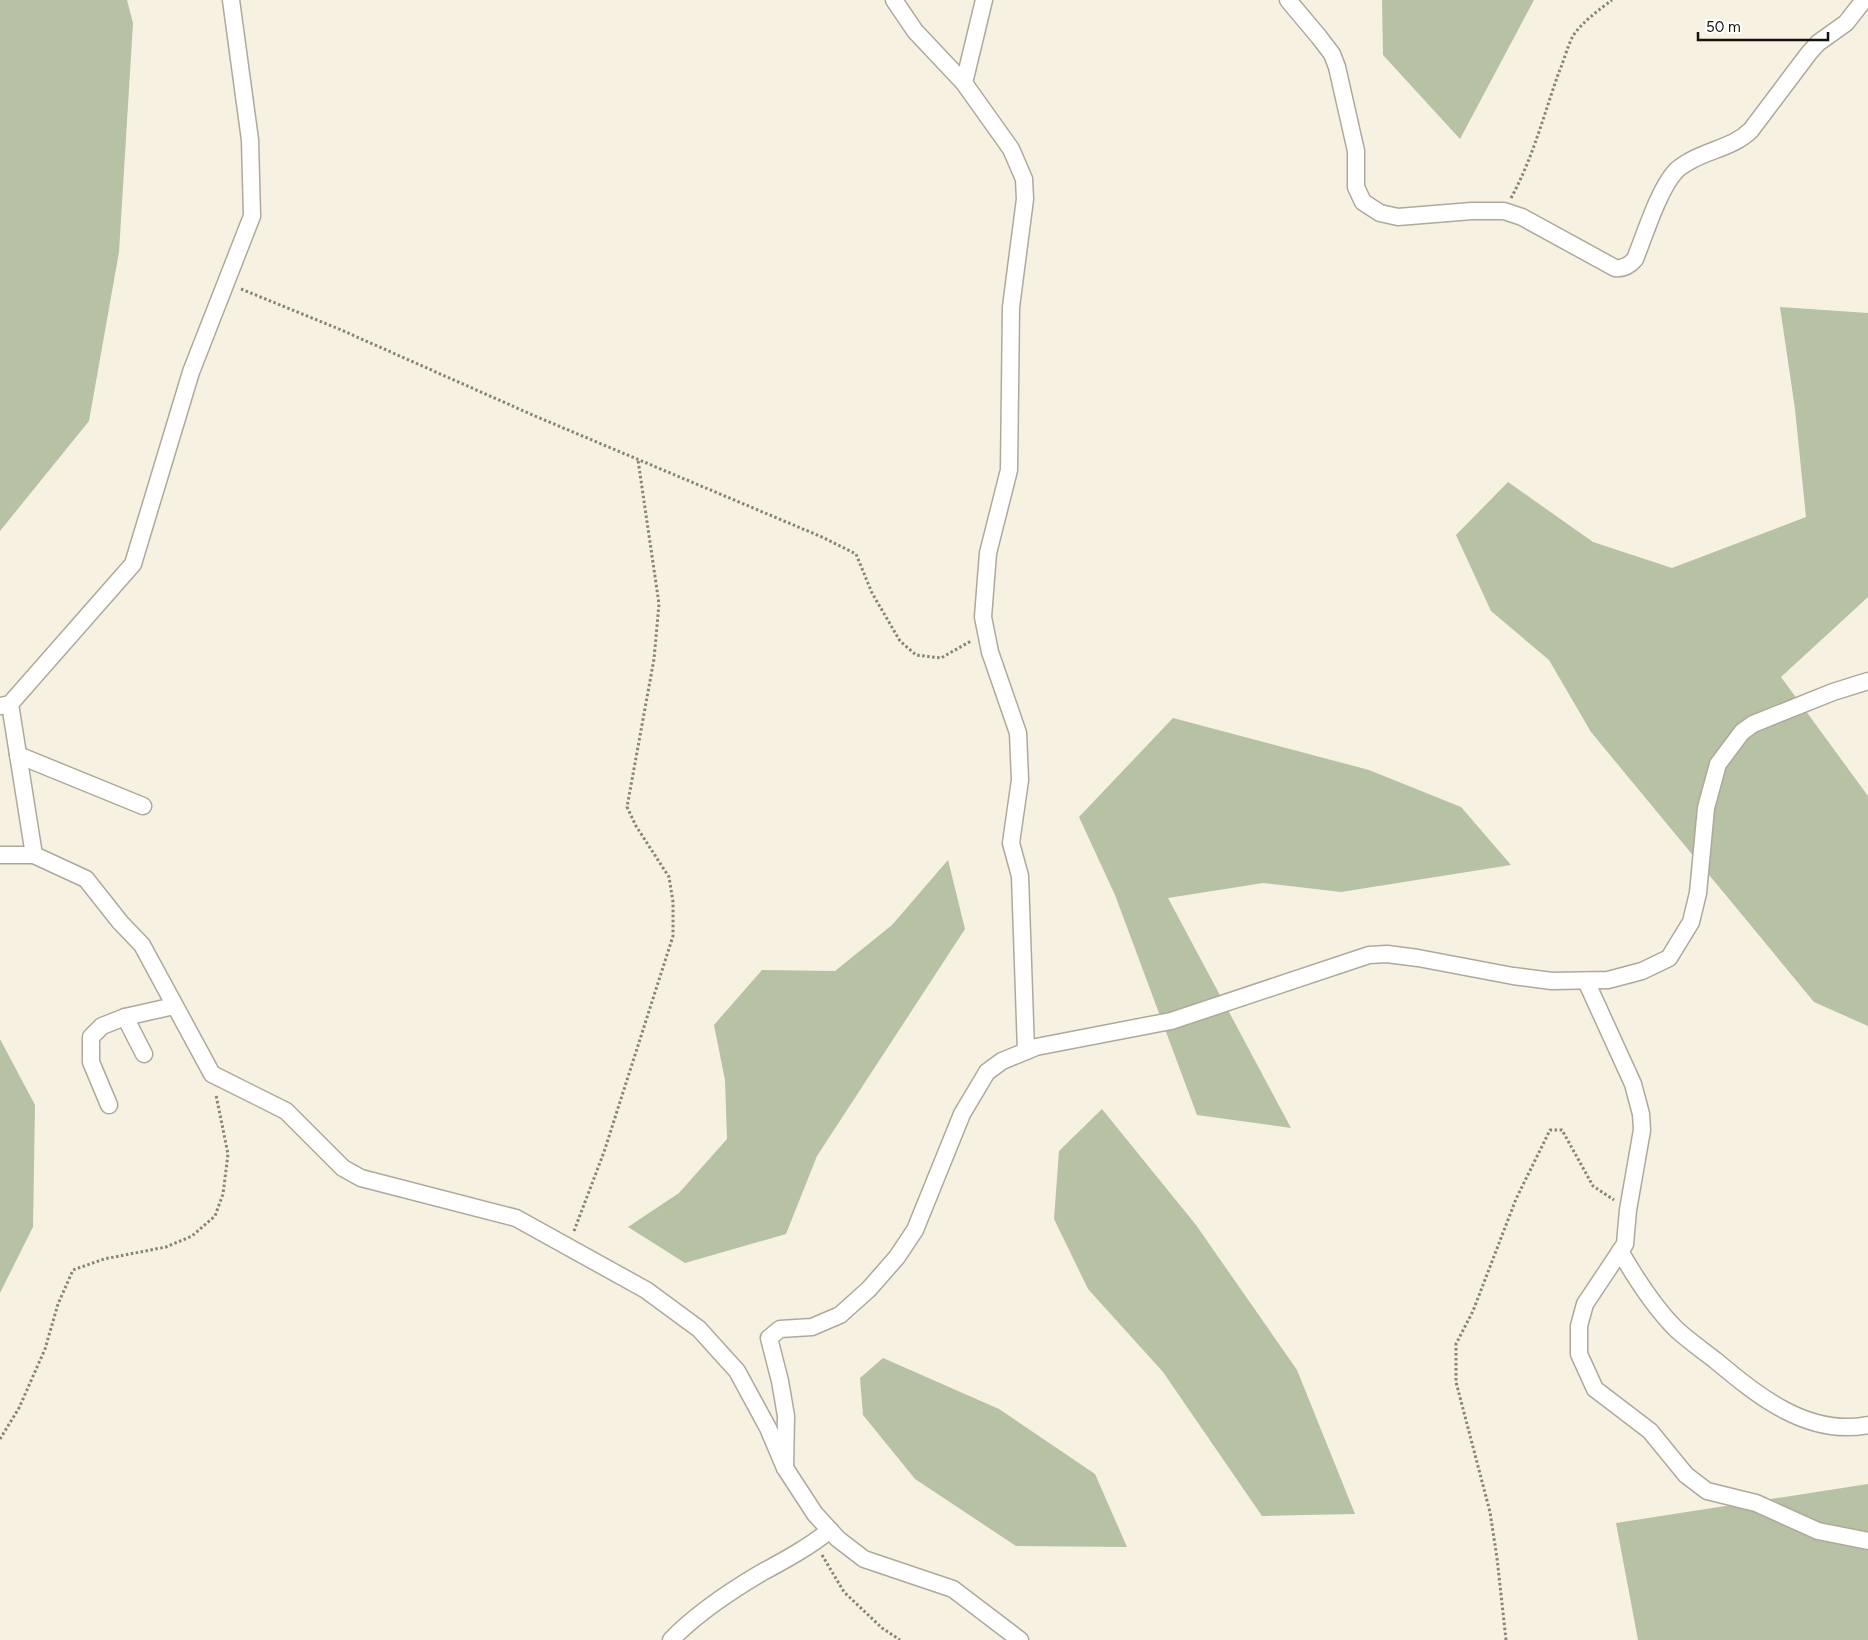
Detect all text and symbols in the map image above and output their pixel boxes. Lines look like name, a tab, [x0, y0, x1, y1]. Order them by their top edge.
scale bar	[1698, 10, 1828, 42]
text: 50 m	[1706, 18, 1741, 36]

